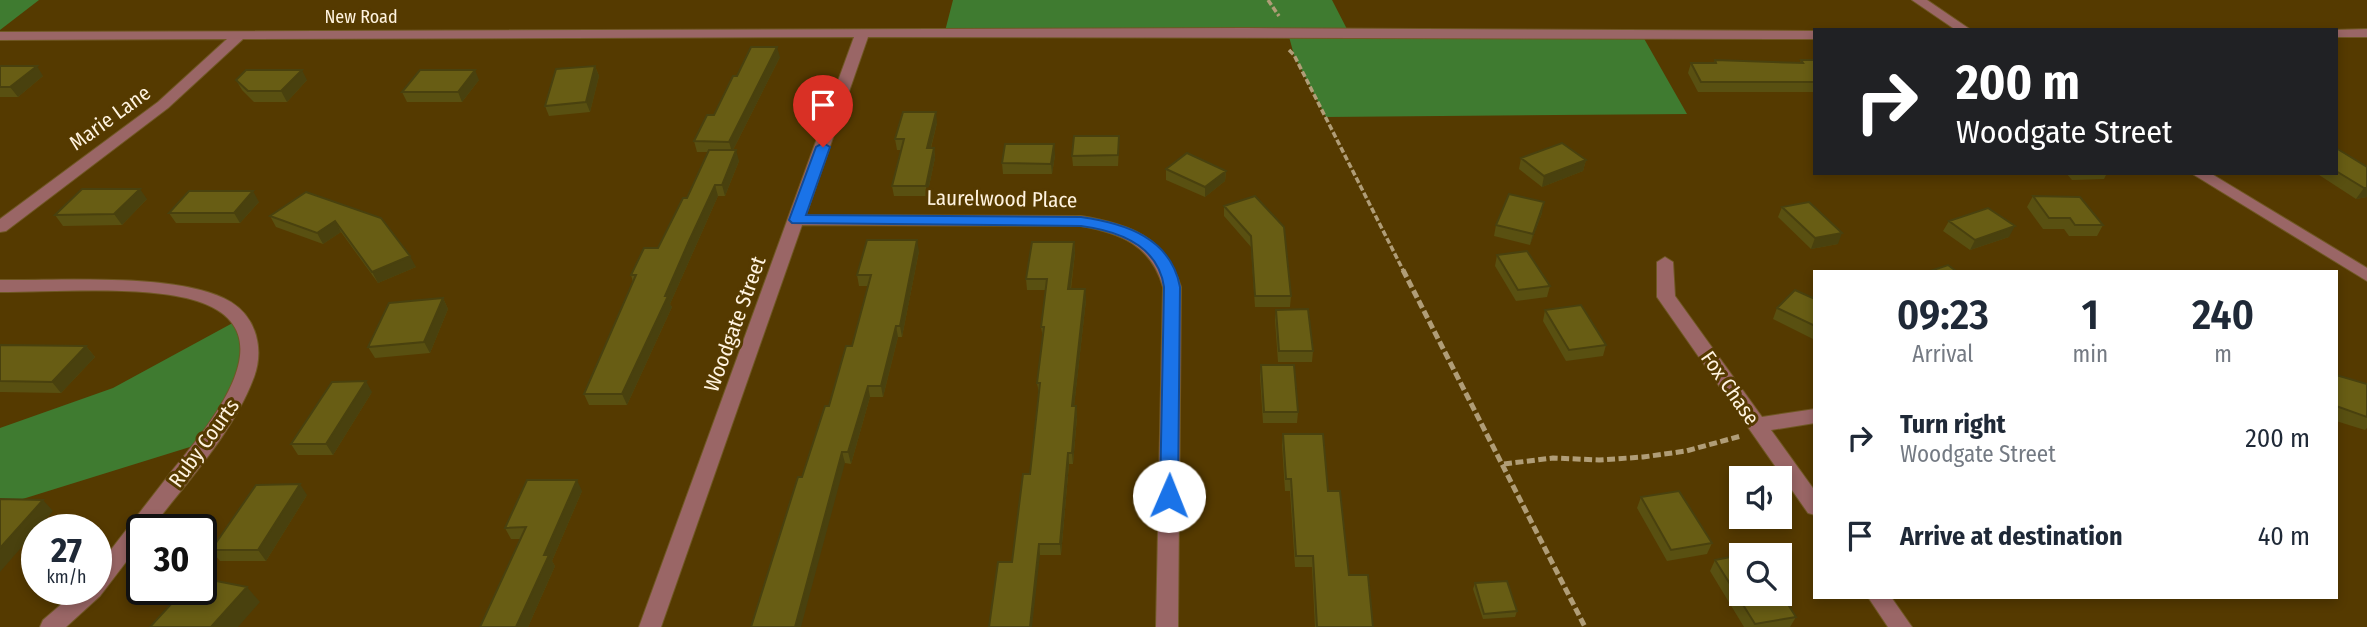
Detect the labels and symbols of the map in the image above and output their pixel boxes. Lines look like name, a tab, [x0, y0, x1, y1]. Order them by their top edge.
street label: New Road	[324, 6, 398, 28]
pin	[793, 75, 853, 147]
street label: Marie Lane	[64, 80, 156, 156]
street label: Laurelwood Place	[926, 185, 1078, 213]
street label: Woodgate Street	[698, 253, 772, 395]
street label: Fox Chase	[1695, 346, 1765, 430]
street label: Ruby Courts	[163, 394, 245, 492]
position arrow	[1132, 459, 1206, 533]
speed limit sign: 30	[126, 514, 217, 605]

